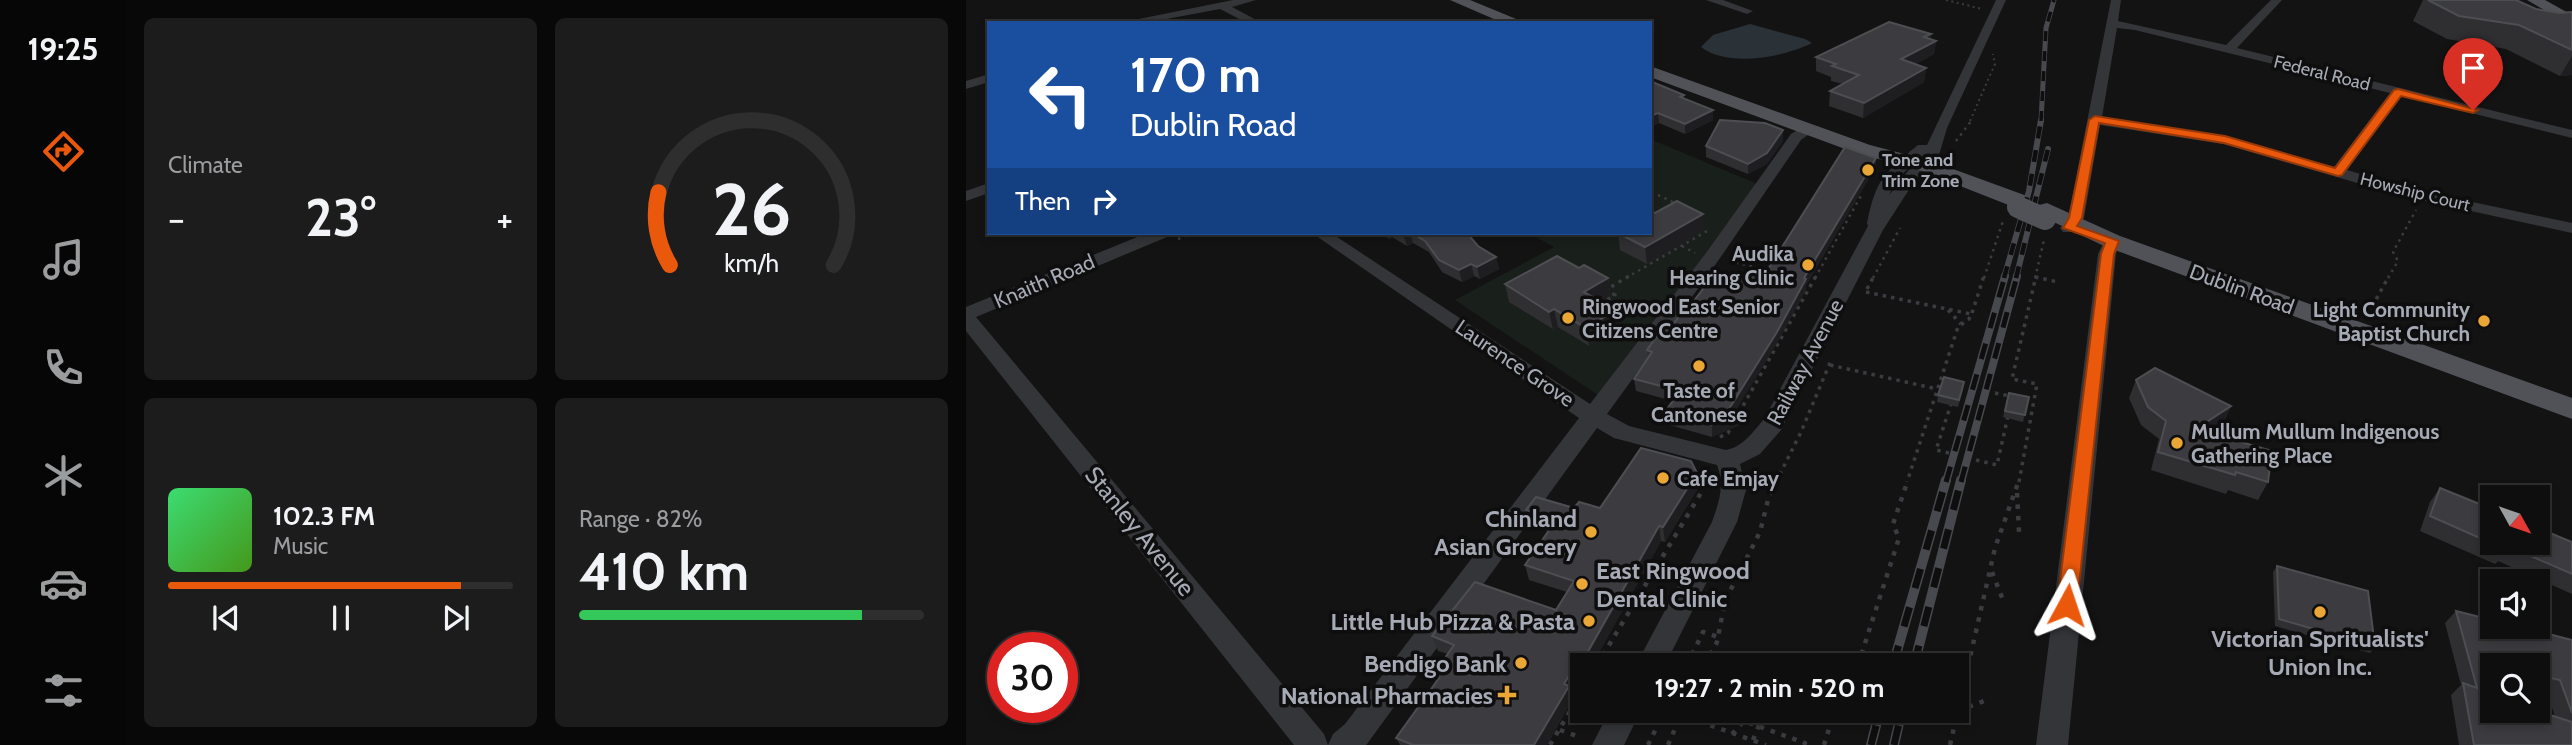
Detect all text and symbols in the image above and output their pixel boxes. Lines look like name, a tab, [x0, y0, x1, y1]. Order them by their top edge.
text: 19:25	[27, 29, 99, 68]
pin	[2443, 38, 2503, 110]
text: 170 m	[1130, 45, 1261, 104]
icon: left	[1015, 49, 1106, 140]
icon: arrive	[2454, 49, 2492, 87]
street label: Federal Road	[2272, 50, 2372, 96]
text: Dublin Road	[1130, 105, 1296, 144]
icon: directions	[39, 127, 88, 176]
place label: Tone and Trim Zone	[1882, 149, 1959, 192]
text: Climate	[168, 151, 243, 179]
marker: Tone and Trim Zone	[1860, 162, 1876, 178]
text: 26	[712, 165, 791, 253]
street label: Howship Court	[2358, 168, 2472, 216]
icon: right	[1085, 182, 1123, 220]
text: Then	[1015, 185, 1071, 217]
text: 23°	[305, 186, 376, 249]
text: −	[168, 195, 185, 242]
text: +	[496, 195, 513, 242]
icon: music	[39, 235, 88, 284]
place label: Audika Hearing Clinic	[1669, 241, 1795, 290]
text: km/h	[724, 248, 779, 278]
street label: Knaith Road	[990, 249, 1098, 313]
marker: Audika Hearing Clinic	[1800, 257, 1816, 273]
street label: Dublin Road	[2186, 259, 2298, 319]
place label: Ringwood East Senior Citizens Centre	[1582, 294, 1780, 343]
street label: Railway Avenue	[1761, 295, 1849, 429]
place label: Light Community Baptist Church	[2313, 297, 2471, 346]
marker: Ringwood East Senior Citizens Centre	[1560, 310, 1576, 326]
marker: Light Community Baptist Church	[2476, 313, 2492, 329]
street label: Laurence Grove	[1451, 314, 1579, 412]
icon: phone	[39, 343, 88, 392]
marker: Taste of Cantonese	[1691, 358, 1707, 374]
place label: Taste of Cantonese	[1651, 378, 1747, 427]
place label: Mullum Mullum Indigenous Gathering Place	[2191, 419, 2439, 468]
marker: Mullum Mullum Indigenous Gathering Place	[2169, 435, 2185, 451]
icon: climate	[39, 451, 88, 500]
street label: Stanley Avenue	[1079, 460, 1201, 602]
place label: Cafe Emjay	[1677, 466, 1780, 491]
marker: Cafe Emjay	[1655, 470, 1671, 486]
north arrow	[2480, 485, 2550, 555]
map controls	[2480, 485, 2550, 723]
text: 102.3 FM	[273, 500, 375, 532]
place label: Chinland Asian Grocery	[1434, 504, 1577, 561]
text: Range · 82%	[579, 505, 702, 533]
marker: Chinland Asian Grocery	[1583, 524, 1599, 540]
text: Music	[273, 532, 328, 560]
text: 410 km	[579, 540, 749, 603]
place label: East Ringwood Dental Clinic	[1596, 556, 1750, 613]
icon: car	[39, 559, 88, 608]
position arrow	[2030, 568, 2104, 642]
button: sound	[2480, 569, 2550, 639]
marker: East Ringwood Dental Clinic	[1574, 576, 1590, 592]
icon: previous	[207, 599, 245, 637]
icon: pause	[322, 599, 360, 637]
icon: next	[437, 599, 475, 637]
marker: Victorian Spritualists' Union Inc.	[2312, 604, 2328, 620]
place label: Little Hub Pizza & Pasta	[1331, 607, 1575, 636]
marker: Little Hub Pizza & Pasta	[1581, 613, 1597, 629]
place label: Victorian Spritualists' Union Inc.	[2211, 624, 2429, 681]
speed limit sign: 30	[987, 632, 1078, 723]
place label: Bendigo Bank	[1364, 649, 1507, 678]
button: search	[2480, 653, 2550, 723]
marker: Bendigo Bank	[1513, 655, 1529, 671]
icon: filters	[39, 666, 88, 715]
text: 19:27 · 2 min · 520 m	[1655, 672, 1884, 704]
place label: National Pharmacies	[1281, 681, 1493, 710]
marker: National Pharmacies	[1499, 687, 1515, 703]

